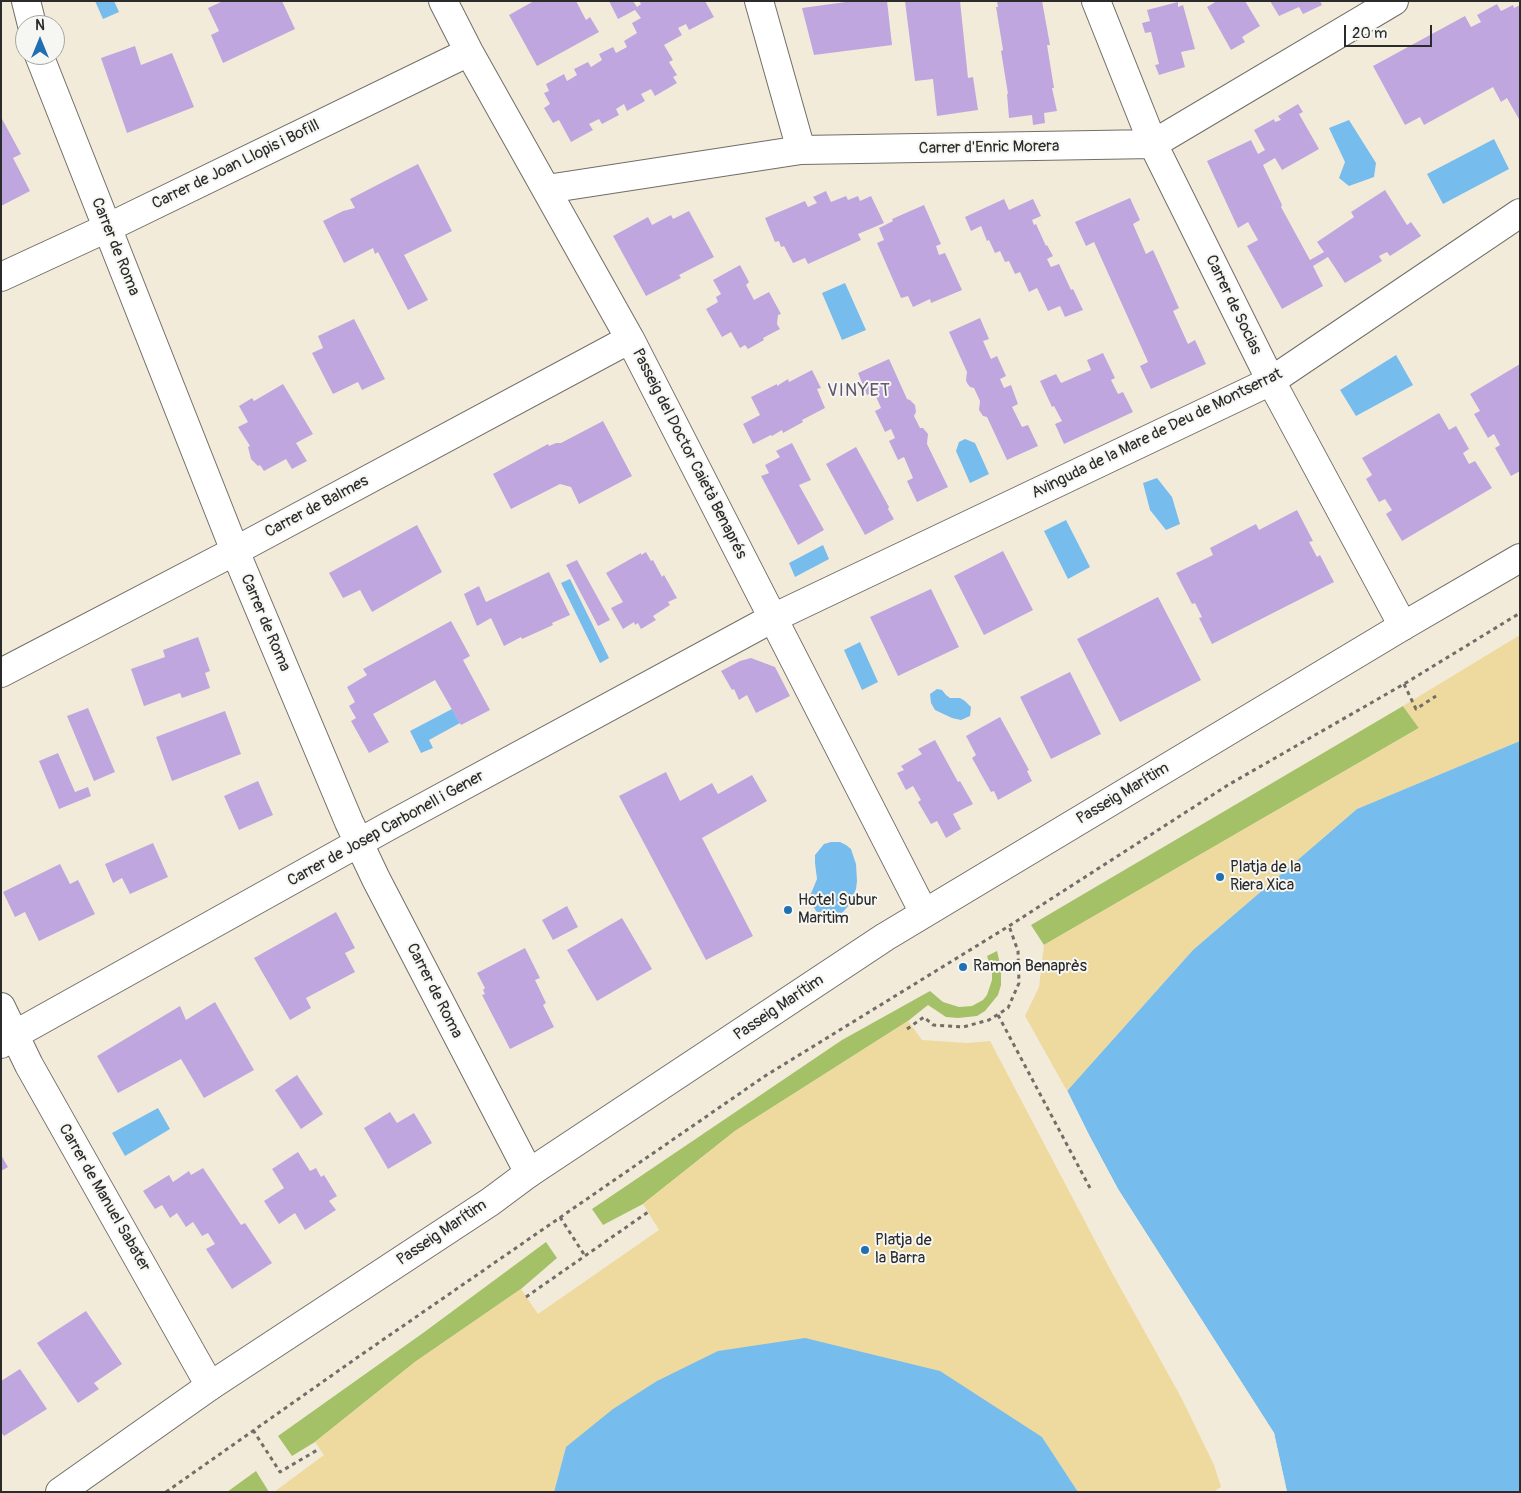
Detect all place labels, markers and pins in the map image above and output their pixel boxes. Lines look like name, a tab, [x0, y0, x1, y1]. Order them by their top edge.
place label: Platja de la Riera Xica	[1230, 858, 1301, 896]
marker: Platja de la Riera Xica	[1214, 871, 1226, 883]
place label: Hotel Subur Maritim	[798, 891, 877, 929]
marker: Hotel Subur Maritim	[782, 904, 794, 916]
place label: Ramon Benaprès	[973, 957, 1087, 977]
marker: Ramon Benaprès	[957, 961, 969, 973]
place label: Platja de la Barra	[875, 1231, 932, 1269]
marker: Platja de la Barra	[859, 1244, 871, 1256]

